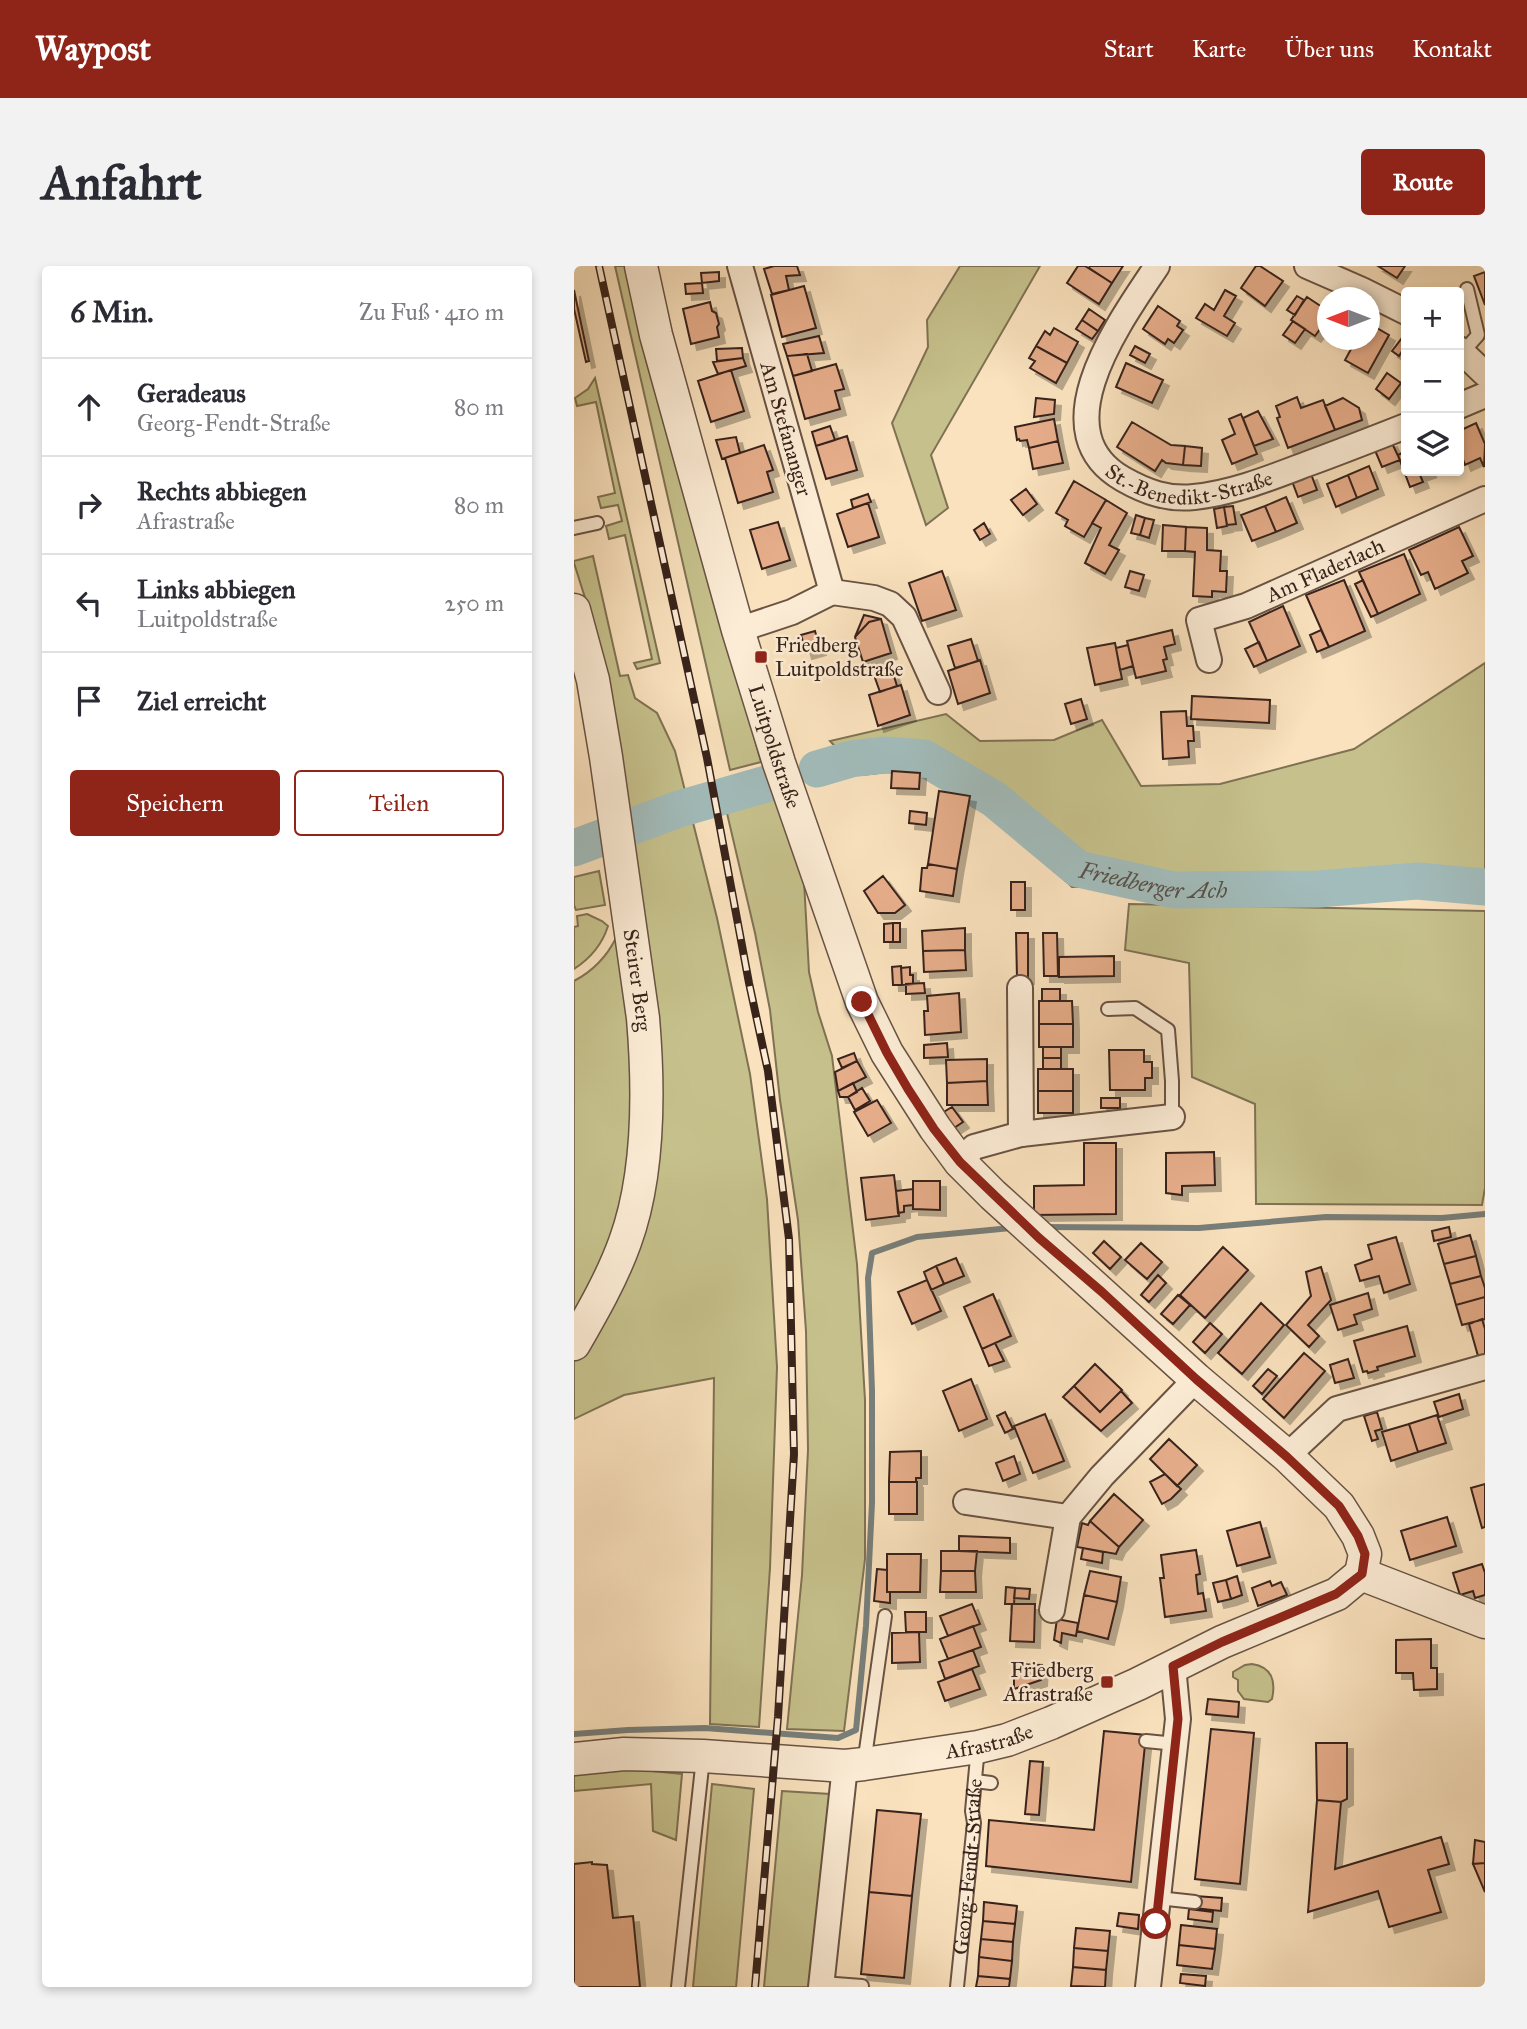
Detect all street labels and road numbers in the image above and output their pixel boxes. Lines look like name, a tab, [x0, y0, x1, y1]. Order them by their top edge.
street label: Am Stefananger	[754, 358, 818, 499]
street label: St.-Benedikt-Straße	[1100, 458, 1276, 511]
street label: Am Fladerlach	[1261, 533, 1389, 609]
street label: Luitpoldstraße	[743, 681, 807, 812]
street label: Steirer Berg	[618, 927, 657, 1032]
street label: Afrastraße	[943, 1718, 1037, 1765]
street label: Georg-Fendt-Straße	[947, 1777, 988, 1956]

